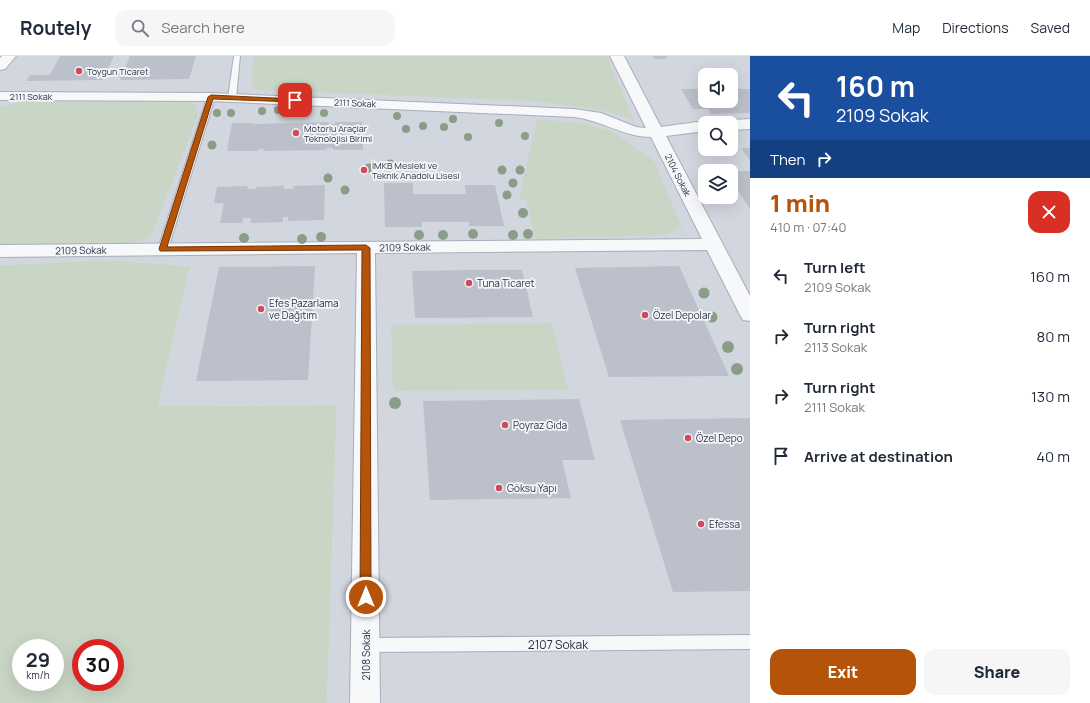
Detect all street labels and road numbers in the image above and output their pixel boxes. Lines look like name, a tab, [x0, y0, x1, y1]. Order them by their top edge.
street label: 2111 Sokak	[10, 90, 53, 103]
street label: 2111 Sokak	[334, 96, 377, 110]
street label: 2104 Sokak	[662, 152, 694, 199]
street label: 2109 Sokak	[379, 240, 432, 254]
street label: 2109 Sokak	[55, 243, 108, 257]
street label: 2108 Sokak	[359, 628, 373, 681]
street label: 2107 Sokak	[528, 636, 589, 653]

